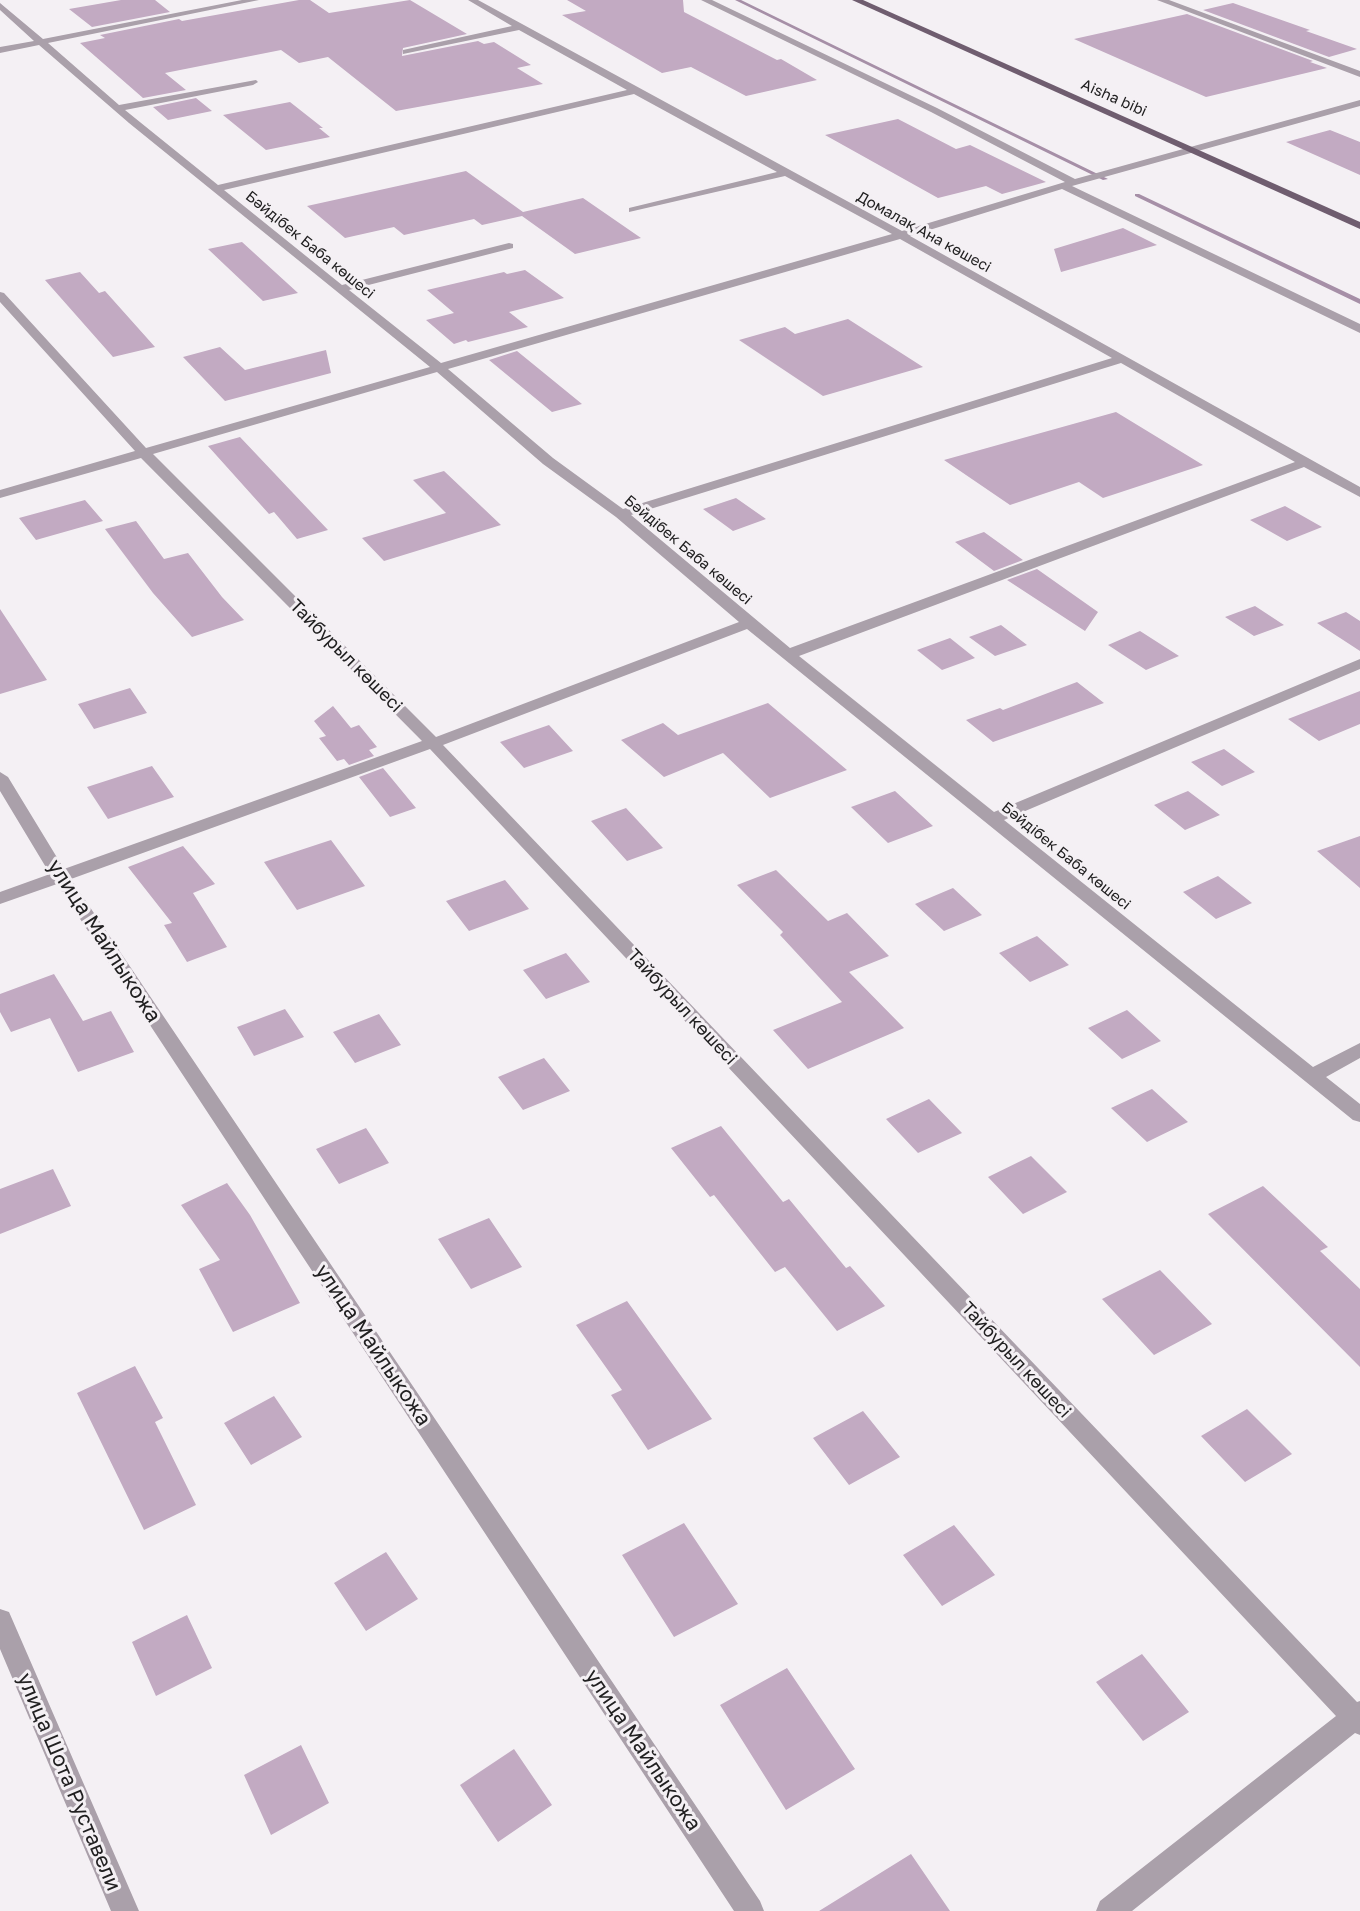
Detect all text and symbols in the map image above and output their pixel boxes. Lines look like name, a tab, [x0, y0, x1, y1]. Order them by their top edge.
street label: Aisha bibi	[1078, 76, 1150, 120]
street label: Бәйдібек Баба көшесі	[242, 187, 378, 303]
street label: Домалақ Ана көшесі	[854, 188, 994, 276]
street label: Бәйдібек Баба көшесі	[621, 491, 755, 609]
street label: Тайбурыл көшесі	[285, 595, 407, 717]
street label: Бәйдібек Баба көшесі	[998, 798, 1134, 914]
street label: улица Майлыкожа	[42, 855, 166, 1027]
street label: Тайбурыл көшесі	[623, 944, 741, 1070]
street label: улица Майлыкожа	[310, 1259, 436, 1431]
street label: Тайбурыл көшесі	[957, 1297, 1075, 1423]
street label: улица Майлыкожа	[580, 1664, 706, 1836]
street label: улица Шота Руставели	[12, 1669, 126, 1895]

